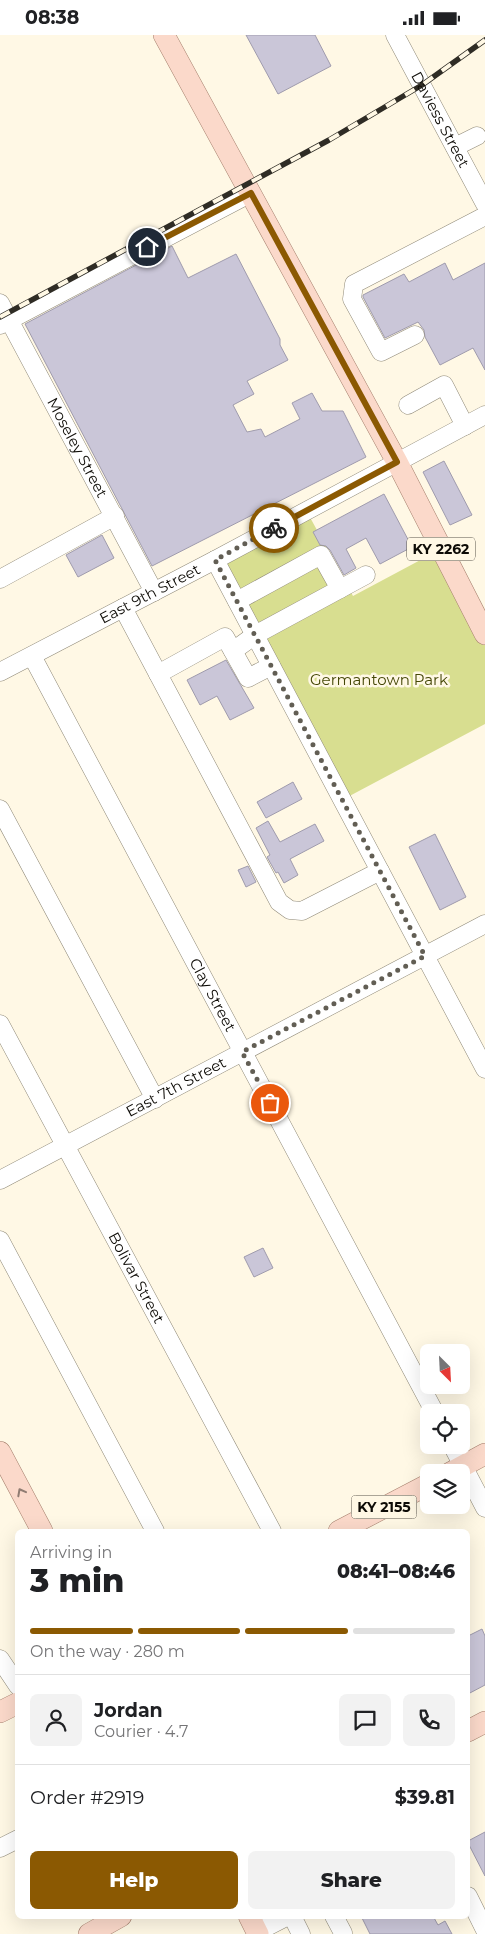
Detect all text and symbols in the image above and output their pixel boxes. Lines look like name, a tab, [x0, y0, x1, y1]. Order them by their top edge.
text: 08:38	[25, 6, 79, 29]
street label: Daviess Street	[407, 68, 474, 171]
pin	[126, 226, 168, 268]
icon: home	[133, 233, 161, 261]
street label: Moseley Street	[43, 394, 112, 501]
courier	[249, 503, 299, 553]
icon: bike	[260, 514, 288, 542]
road number: KY 2262	[407, 537, 475, 561]
street label: East 9th Street	[96, 559, 203, 628]
park label: Germantown Park	[310, 670, 448, 689]
street label: Clay Street	[186, 955, 240, 1035]
street label: East 7th Street	[123, 1053, 229, 1121]
pin	[249, 1082, 291, 1124]
icon: bag	[256, 1089, 284, 1117]
street label: Bolivar Street	[104, 1229, 169, 1326]
north arrow	[420, 1344, 470, 1394]
map controls	[420, 1344, 470, 1514]
button: locate	[420, 1404, 470, 1454]
button: layers	[420, 1464, 470, 1514]
one-way arrow	[17, 1488, 27, 1497]
road number: KY 2155	[352, 1495, 416, 1519]
text: Arriving in	[30, 1543, 112, 1562]
text: 08:41–08:46	[337, 1560, 455, 1583]
text: 3 min	[30, 1561, 124, 1600]
text: On the way · 280 m	[30, 1642, 185, 1661]
button: person	[30, 1694, 82, 1746]
button: chat	[339, 1694, 391, 1746]
button: phone	[403, 1694, 455, 1746]
text: Jordan	[94, 1699, 163, 1722]
text: Courier · 4.7	[94, 1722, 188, 1741]
text: Order #2919	[30, 1786, 144, 1809]
text: $39.81	[395, 1786, 455, 1809]
button: Help	[30, 1851, 238, 1909]
button: Share	[248, 1851, 455, 1909]

